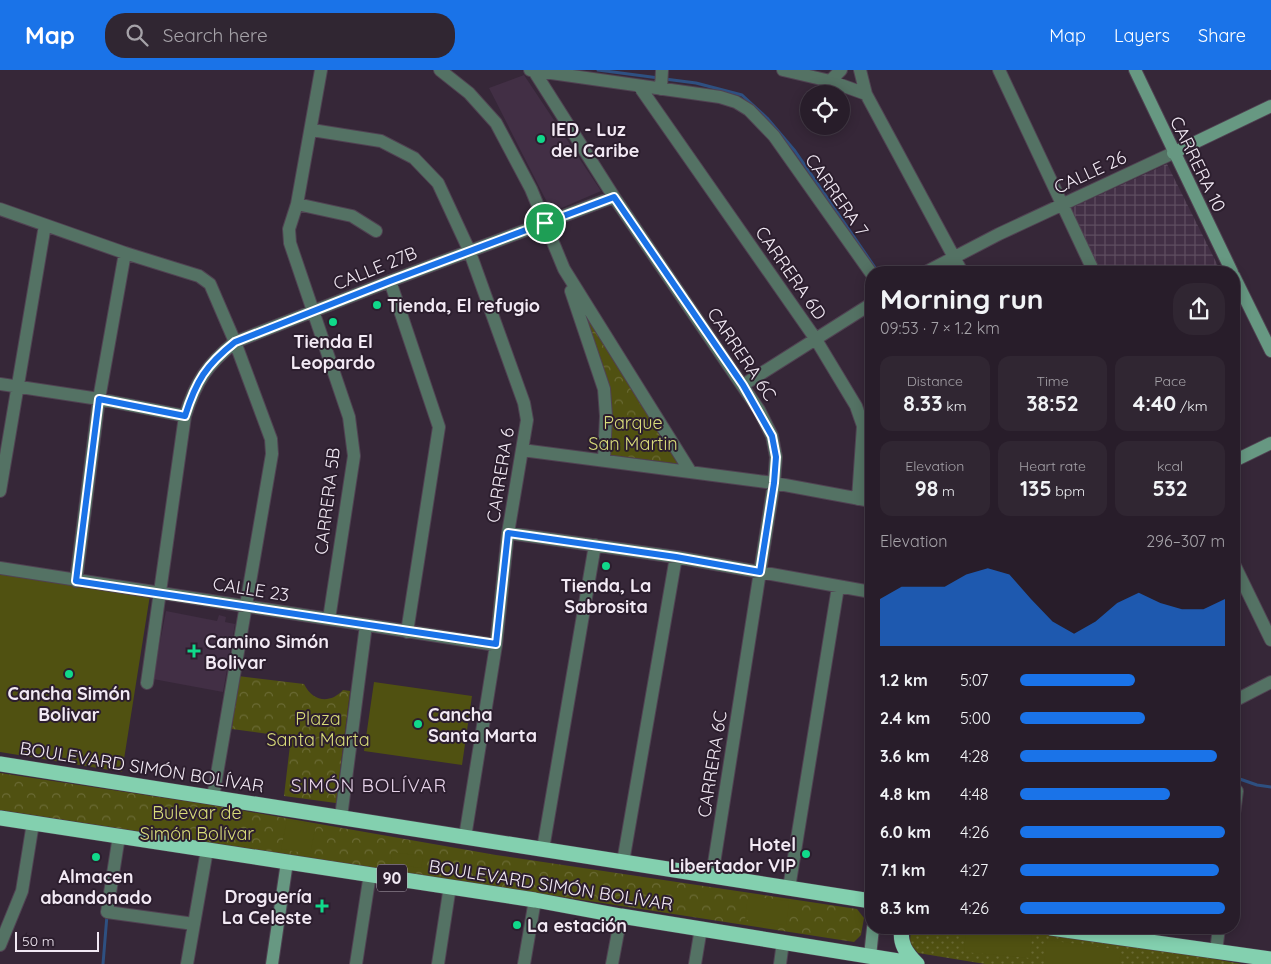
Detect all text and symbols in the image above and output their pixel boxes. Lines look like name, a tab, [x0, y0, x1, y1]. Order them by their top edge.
search box	[105, 13, 455, 58]
text: Map	[25, 20, 75, 50]
icon: search	[123, 21, 151, 49]
text: Search here	[163, 23, 268, 47]
text: Map	[1049, 24, 1086, 47]
text: Layers	[1114, 24, 1170, 47]
text: Share	[1198, 24, 1246, 47]
map controls	[800, 85, 850, 135]
button: locate	[800, 85, 850, 135]
street label: CARRERA 10	[1165, 112, 1231, 216]
place label: IED - Luz del Caribe	[551, 118, 639, 162]
marker: IED - Luz del Caribe	[535, 133, 547, 145]
street label: CALLE 26	[1050, 145, 1130, 199]
street label: CARRERA 7	[800, 149, 874, 241]
pin	[524, 202, 566, 244]
icon: arrive	[531, 209, 559, 237]
street label: CARRERA 6D	[750, 222, 832, 324]
street label: CALLE 27B	[330, 241, 420, 295]
text: Morning run	[880, 281, 1044, 316]
button: share	[1173, 283, 1225, 335]
place label: Tienda, El refugio	[387, 294, 540, 317]
marker: Tienda, El refugio	[371, 299, 383, 311]
street label: CARRERA 6C	[702, 303, 782, 405]
marker: Tienda El Leopardo	[327, 316, 339, 328]
text: 09:53 · 7 × 1.2 km	[880, 318, 1000, 338]
place label: Tienda El Leopardo	[291, 330, 375, 374]
text: Distance	[907, 372, 963, 390]
text: Time	[1036, 372, 1069, 390]
text: Pace	[1154, 372, 1186, 390]
text: 8.33	[903, 390, 942, 416]
text: 38:52	[1026, 390, 1079, 416]
text: 4:40	[1133, 390, 1176, 416]
text: km	[942, 397, 967, 415]
text: /km	[1176, 397, 1208, 415]
park label: Parque San Martin	[588, 411, 678, 455]
street label: CARRERA 6	[481, 425, 519, 524]
street label: CARRERA 5B	[309, 446, 345, 556]
text: Elevation	[905, 457, 964, 475]
text: Heart rate	[1019, 457, 1086, 475]
text: kcal	[1157, 457, 1183, 475]
text: 98	[915, 475, 938, 501]
text: 135	[1020, 475, 1051, 501]
text: 532	[1152, 475, 1188, 501]
text: m	[938, 482, 955, 500]
text: bpm	[1051, 482, 1085, 500]
text: Elevation	[880, 531, 947, 551]
text: 296–307 m	[1146, 531, 1225, 551]
marker: Tienda, La Sabrosita	[600, 560, 612, 572]
street label: CALLE 23	[211, 572, 291, 606]
place label: Tienda, La Sabrosita	[561, 574, 651, 618]
place label: Camino Simón Bolivar	[205, 630, 329, 674]
marker: Camino Simón Bolivar	[187, 644, 201, 658]
marker: Cancha Simón Bolivar	[63, 668, 75, 680]
text: 1.2 km	[880, 670, 928, 690]
text: 5:07	[960, 670, 989, 690]
place label: Cancha Simón Bolivar	[7, 682, 131, 726]
place label: Cancha Santa Marta	[428, 703, 537, 747]
park label: Plaza Santa Marta	[266, 707, 370, 751]
text: 2.4 km	[880, 708, 930, 728]
text: 5:00	[960, 708, 991, 728]
street label: CARRERA 6C	[692, 709, 732, 819]
marker: Cancha Santa Marta	[412, 718, 424, 730]
street label: BOULEVARD SIMÓN BOLÍVAR	[18, 736, 266, 798]
text: 3.6 km	[880, 746, 930, 766]
text: 4:28	[960, 746, 989, 766]
district label: SIMÓN BOLÍVAR	[291, 773, 447, 797]
text: 4.8 km	[880, 784, 931, 804]
text: 4:48	[960, 784, 989, 804]
park label: Bulevar de Simón Bolívar	[140, 801, 254, 845]
text: 6.0 km	[880, 822, 931, 842]
text: 4:26	[960, 822, 989, 842]
place label: Hotel Libertador VIP	[670, 833, 796, 877]
marker: Hotel Libertador VIP	[800, 848, 812, 860]
marker: Almacen abandonado	[90, 851, 102, 863]
street label: BOULEVARD SIMÓN BOLÍVAR	[427, 854, 675, 916]
text: 7.1 km	[880, 860, 925, 880]
text: 4:27	[960, 860, 988, 880]
road number: 90	[377, 864, 407, 891]
place label: Almacen abandonado	[40, 865, 152, 909]
place label: Droguería La Celeste	[222, 885, 312, 929]
text: 8.3 km	[880, 898, 930, 918]
text: 4:26	[960, 898, 989, 918]
marker: Droguería La Celeste	[316, 900, 328, 912]
place label: La estación	[527, 914, 627, 937]
marker: La estación	[511, 919, 523, 931]
scale bar	[15, 929, 99, 952]
text: 50 m	[22, 932, 55, 950]

